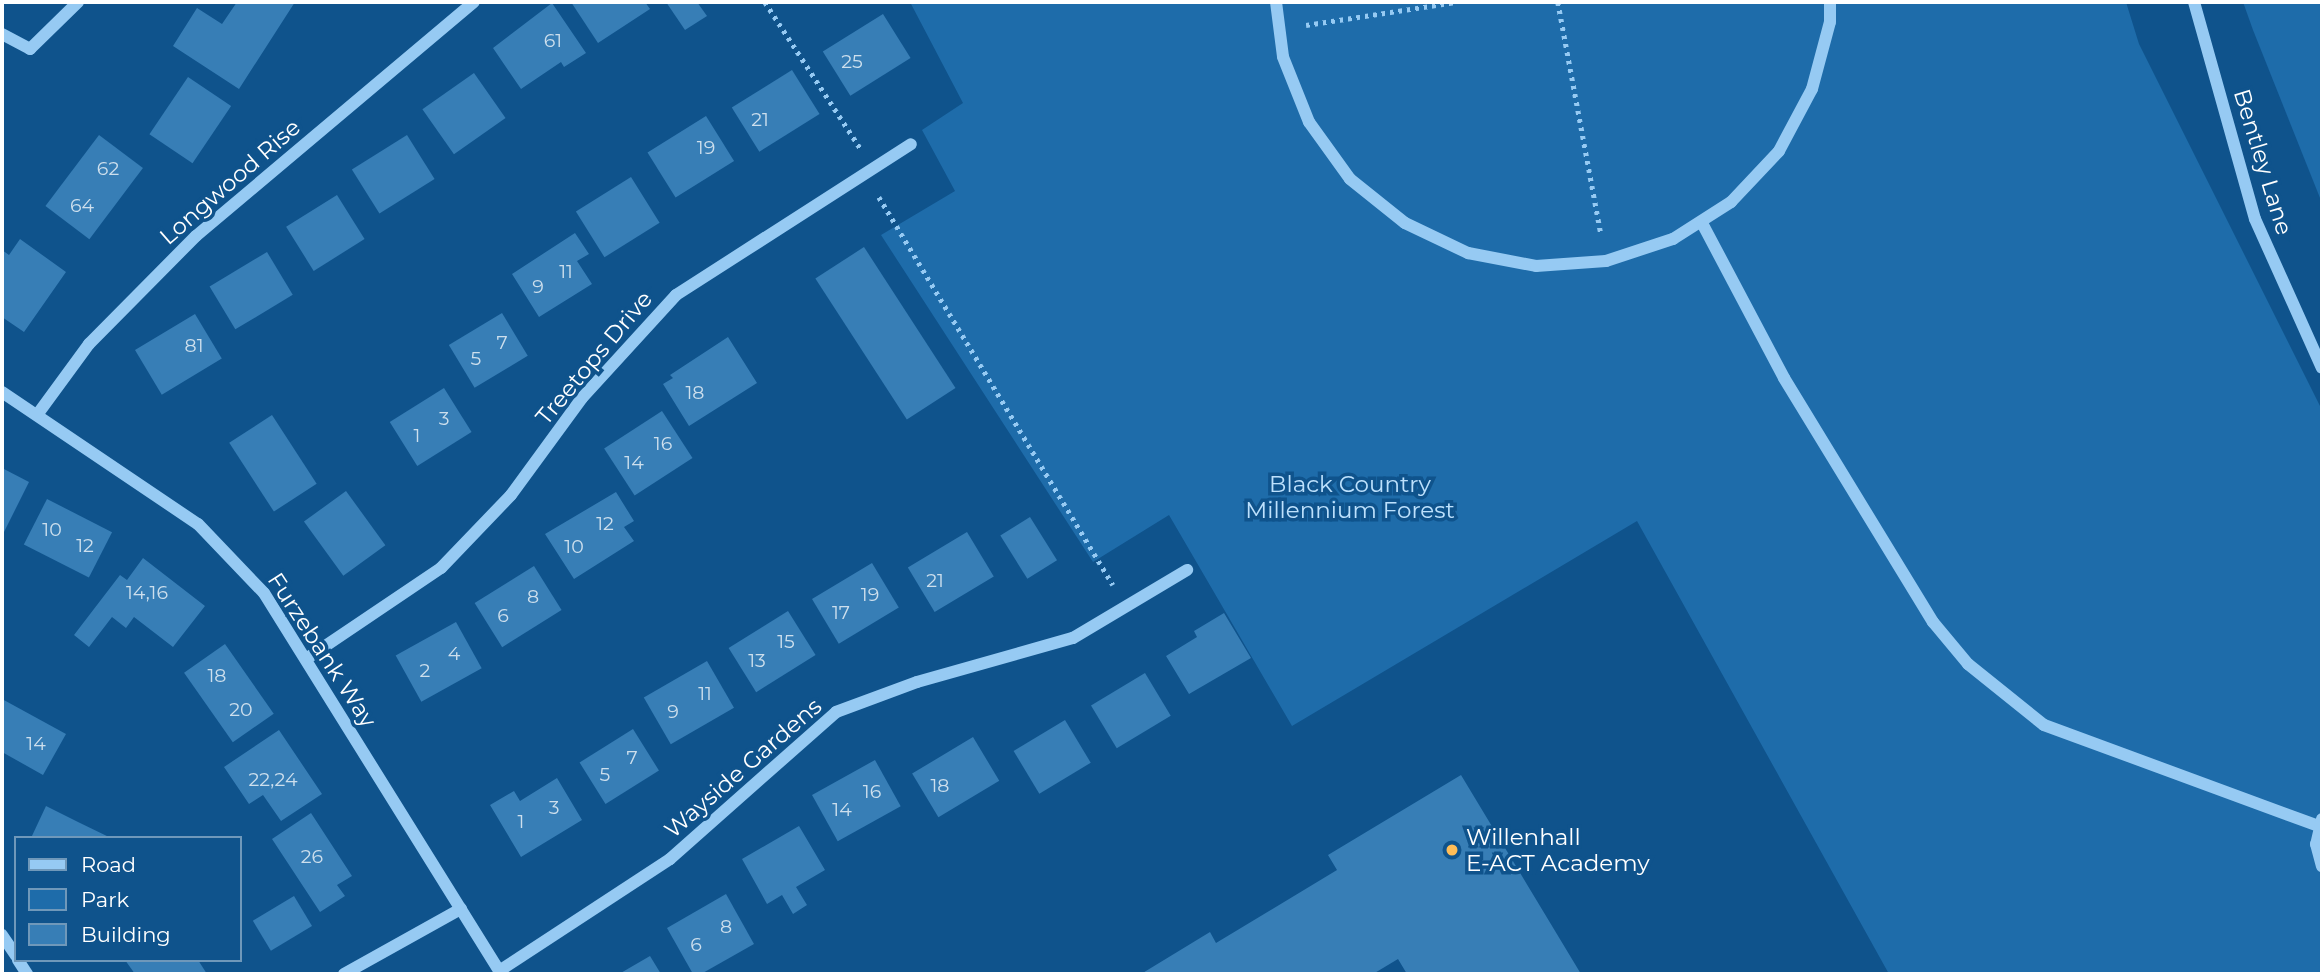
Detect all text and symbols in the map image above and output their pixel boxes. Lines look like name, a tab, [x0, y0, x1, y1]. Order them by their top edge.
house number: 61	[544, 30, 562, 52]
house number: 25	[841, 51, 863, 73]
street label: Bentley Lane	[2228, 86, 2298, 238]
house number: 21	[751, 109, 769, 131]
street label: Longwood Rise	[154, 113, 306, 251]
house number: 19	[697, 137, 715, 159]
house number: 62	[97, 158, 119, 180]
house number: 64	[70, 195, 94, 217]
house number: 11	[559, 261, 573, 283]
house number: 9	[532, 276, 544, 298]
street label: Treetops Drive	[530, 286, 658, 430]
house number: 7	[496, 332, 508, 354]
house number: 81	[185, 335, 203, 357]
house number: 5	[471, 348, 481, 370]
house number: 18	[686, 382, 704, 404]
house number: 3	[439, 408, 449, 430]
house number: 1	[414, 425, 420, 447]
house number: 16	[654, 433, 672, 455]
house number: 14	[624, 452, 644, 474]
park label: Black Country Millennium Forest	[1245, 470, 1455, 524]
house number: 12	[596, 513, 614, 535]
house number: 10	[42, 519, 62, 541]
house number: 12	[76, 535, 94, 557]
house number: 10	[564, 536, 584, 558]
street label: Furzebank Way	[262, 568, 382, 732]
house number: 21	[926, 570, 944, 592]
house number: 14,16	[126, 582, 168, 604]
house number: 19	[861, 584, 879, 606]
house number: 8	[527, 586, 539, 608]
house number: 17	[832, 602, 850, 624]
house number: 6	[497, 605, 509, 627]
house number: 15	[777, 631, 795, 653]
house number: 4	[448, 643, 460, 665]
house number: 13	[748, 650, 766, 672]
house number: 2	[420, 660, 430, 682]
house number: 18	[208, 665, 226, 687]
house number: 11	[698, 683, 712, 705]
street label: Wayside Gardens	[659, 692, 827, 844]
house number: 20	[229, 699, 253, 721]
house number: 9	[667, 701, 679, 723]
house number: 14	[26, 733, 46, 755]
house number: 7	[626, 747, 638, 769]
house number: 5	[600, 764, 610, 786]
house number: 22,24	[249, 769, 297, 791]
house number: 18	[931, 775, 949, 797]
house number: 16	[863, 781, 881, 803]
house number: 3	[549, 797, 559, 819]
house number: 14	[832, 799, 852, 821]
house number: 1	[518, 811, 524, 833]
place label: Willenhall E-ACT Academy	[1466, 823, 1650, 877]
legend	[14, 836, 242, 962]
marker: Willenhall E-ACT Academy	[1444, 842, 1460, 858]
house number: 26	[301, 846, 323, 868]
text: Road	[81, 852, 136, 877]
text: Park	[81, 887, 129, 912]
house number: 8	[720, 916, 732, 938]
text: Building	[81, 922, 171, 947]
house number: 6	[690, 934, 702, 956]

